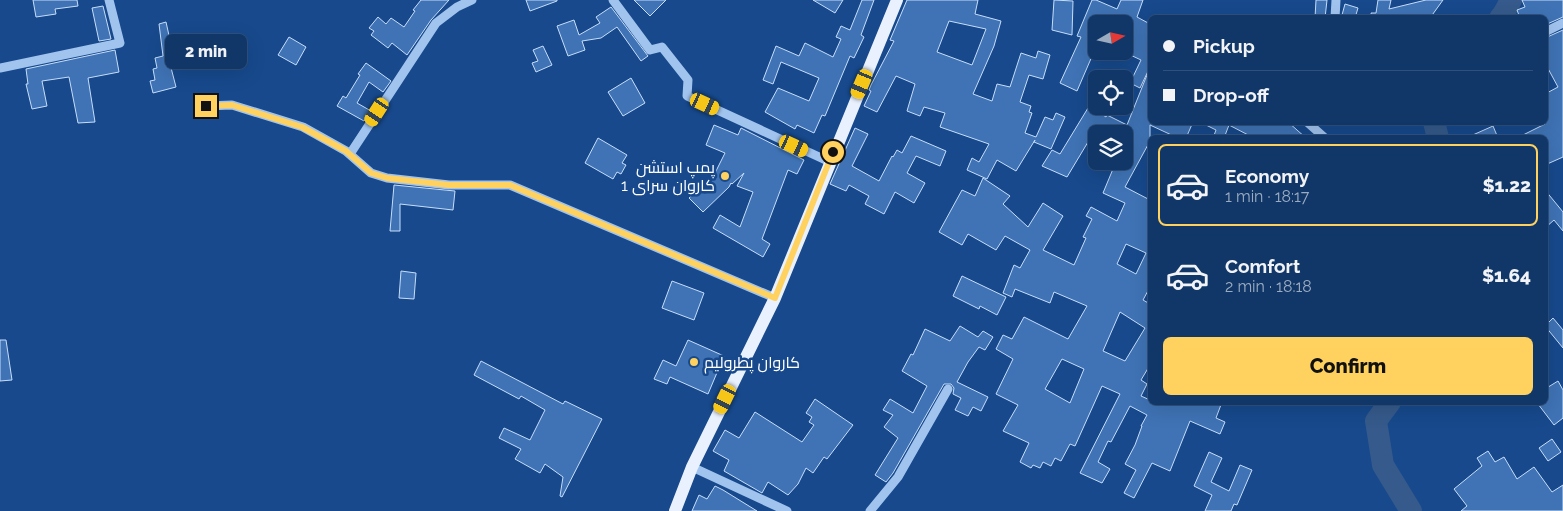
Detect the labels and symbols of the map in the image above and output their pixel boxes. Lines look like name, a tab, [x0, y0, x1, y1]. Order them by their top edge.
north arrow	[1088, 15, 1132, 60]
callout: 2 min	[165, 34, 247, 68]
car	[849, 67, 874, 101]
car	[688, 91, 721, 117]
route end	[195, 95, 217, 117]
car	[362, 95, 391, 129]
car	[777, 133, 810, 159]
route start	[822, 141, 844, 163]
place label: پمپ استشن کاروان سرای 1	[621, 158, 716, 196]
marker: پمپ استشن کاروان سرای 1	[719, 170, 731, 182]
place label: کاروان پطرولیم	[704, 353, 800, 374]
marker: کاروان پطرولیم	[688, 356, 700, 368]
car	[711, 382, 738, 416]

